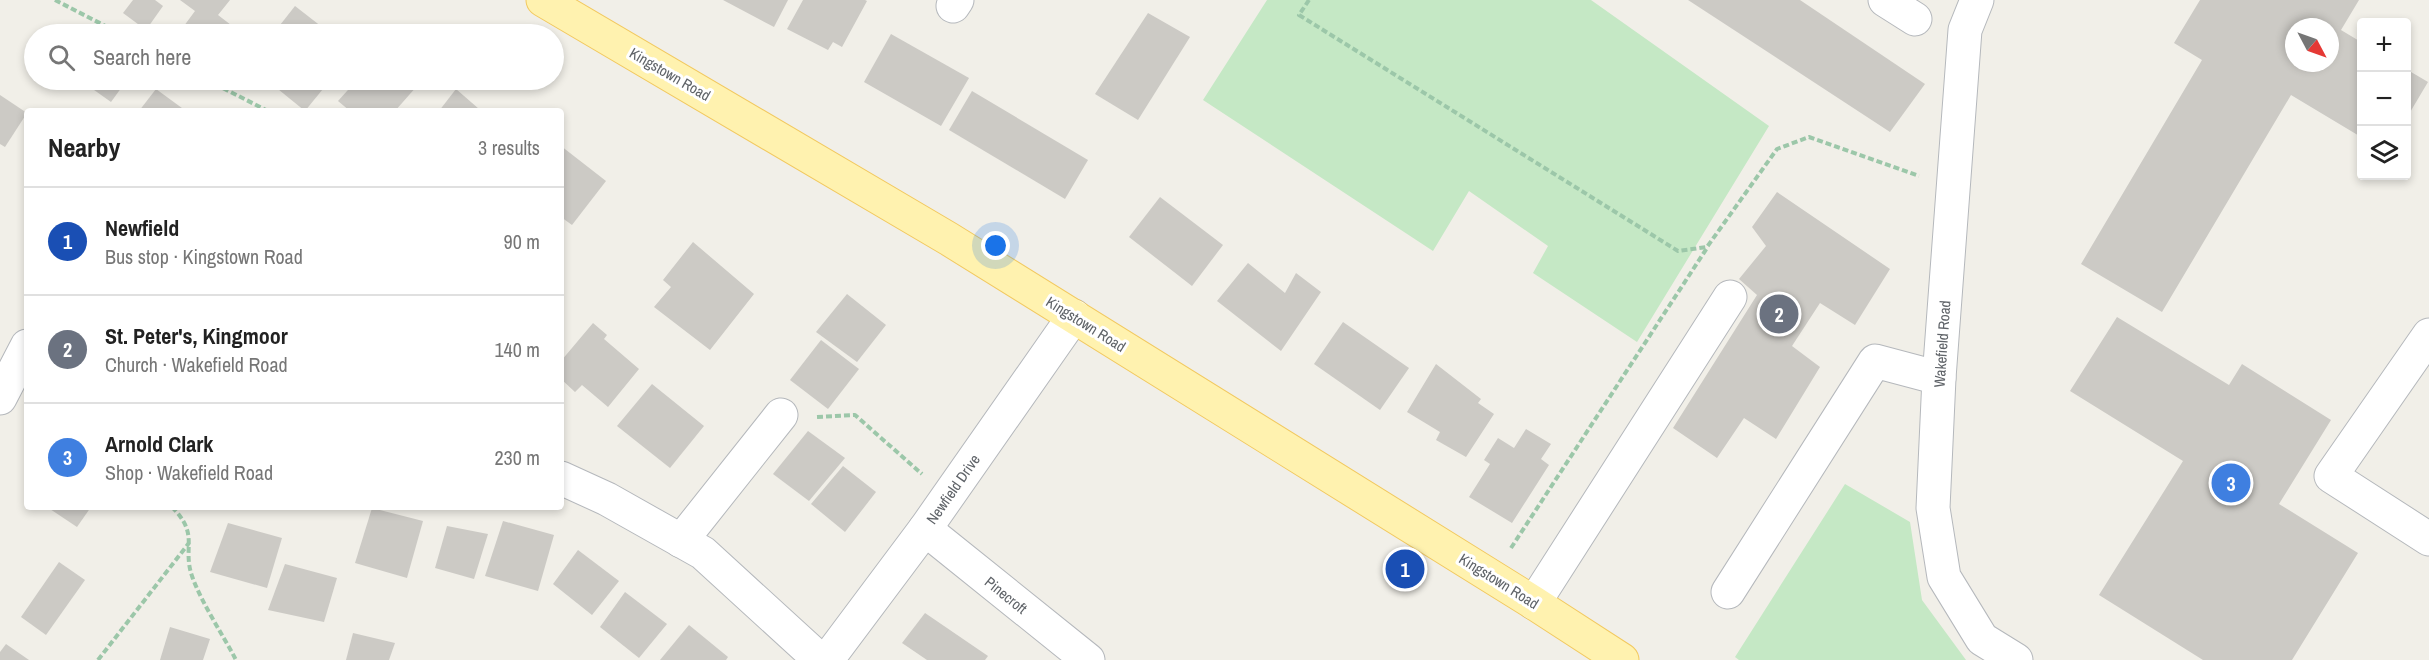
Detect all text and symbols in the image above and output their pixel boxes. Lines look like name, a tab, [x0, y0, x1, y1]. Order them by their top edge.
north arrow	[2285, 18, 2339, 72]
map controls	[2357, 18, 2411, 180]
button: +	[2357, 18, 2411, 72]
search box	[24, 24, 564, 90]
icon: search	[45, 41, 78, 74]
text: Search here	[93, 42, 191, 72]
street label: Kingstown Road	[626, 42, 714, 106]
button: −	[2357, 72, 2411, 126]
button: layers	[2357, 126, 2411, 180]
text: Nearby	[48, 130, 120, 165]
text: 3 results	[478, 134, 540, 161]
text: Newfield	[105, 213, 179, 243]
text: 1	[63, 228, 72, 255]
text: 90 m	[504, 228, 540, 255]
your location	[981, 231, 1010, 260]
text: Bus stop · Kingstown Road	[105, 243, 303, 270]
street label: Kingstown Road	[1042, 291, 1130, 357]
pin: 2	[1760, 292, 1798, 336]
street label: Wakefield Road	[1928, 300, 1956, 388]
text: St. Peter's, Kingmoor	[105, 321, 288, 351]
text: 2	[63, 336, 72, 363]
text: 140 m	[494, 336, 540, 363]
text: Church · Wakefield Road	[105, 351, 288, 378]
text: Arnold Clark	[105, 429, 213, 459]
text: 3	[63, 444, 72, 471]
text: 230 m	[494, 444, 540, 471]
street label: Newfield Drive	[921, 450, 985, 528]
text: Shop · Wakefield Road	[105, 459, 273, 486]
pin: 3	[2212, 460, 2250, 506]
pin: 1	[1386, 546, 1424, 592]
street label: Kingstown Road	[1455, 548, 1543, 614]
street label: Pinecroft	[980, 571, 1032, 619]

